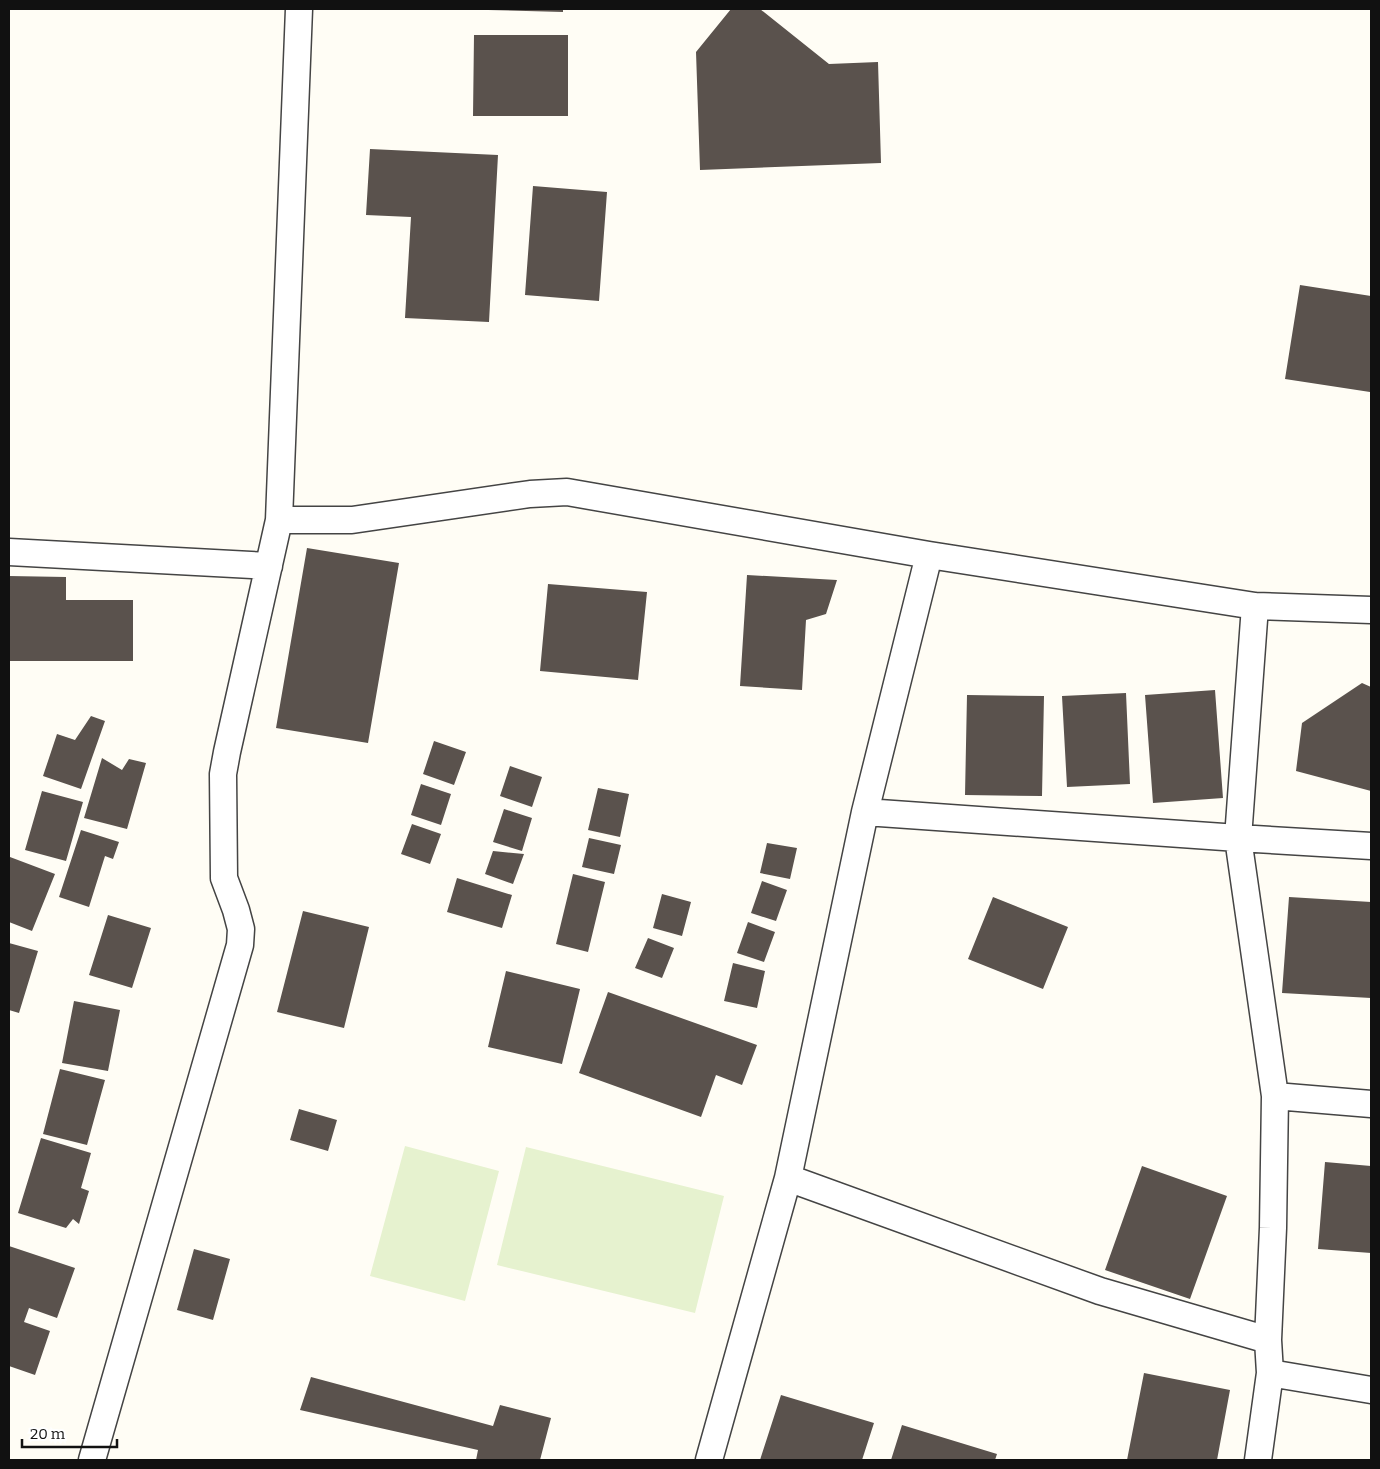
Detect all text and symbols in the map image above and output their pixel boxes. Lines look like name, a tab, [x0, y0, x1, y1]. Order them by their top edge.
scale bar	[22, 1416, 118, 1448]
text: 20 m	[30, 1425, 66, 1443]

